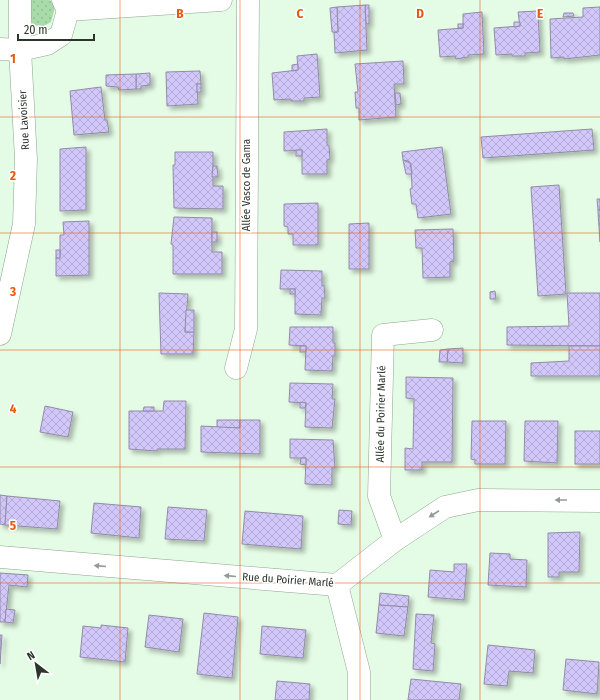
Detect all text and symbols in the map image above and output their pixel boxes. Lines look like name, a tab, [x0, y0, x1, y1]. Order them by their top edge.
text: B	[176, 6, 184, 21]
text: C	[297, 6, 304, 21]
text: D	[416, 6, 424, 21]
text: E	[537, 6, 543, 21]
scale bar	[18, 16, 94, 42]
text: 20 m	[24, 23, 48, 37]
text: 1	[10, 51, 16, 66]
street label: Rue Lavoisier	[16, 90, 32, 150]
street label: Allée Vasco de Gama	[240, 139, 253, 231]
text: 2	[9, 168, 16, 183]
text: 3	[9, 284, 16, 299]
street label: Allée du Poirier Marlé	[374, 365, 388, 463]
text: 4	[10, 401, 17, 416]
one-way arrow	[554, 497, 567, 503]
one-way arrow	[428, 511, 440, 518]
text: 5	[10, 518, 16, 533]
one-way arrow	[94, 562, 106, 569]
street label: Rue du Poirier Marlé	[242, 570, 334, 590]
one-way arrow	[224, 573, 236, 580]
north arrow	[16, 644, 56, 684]
text: N	[25, 649, 37, 663]

